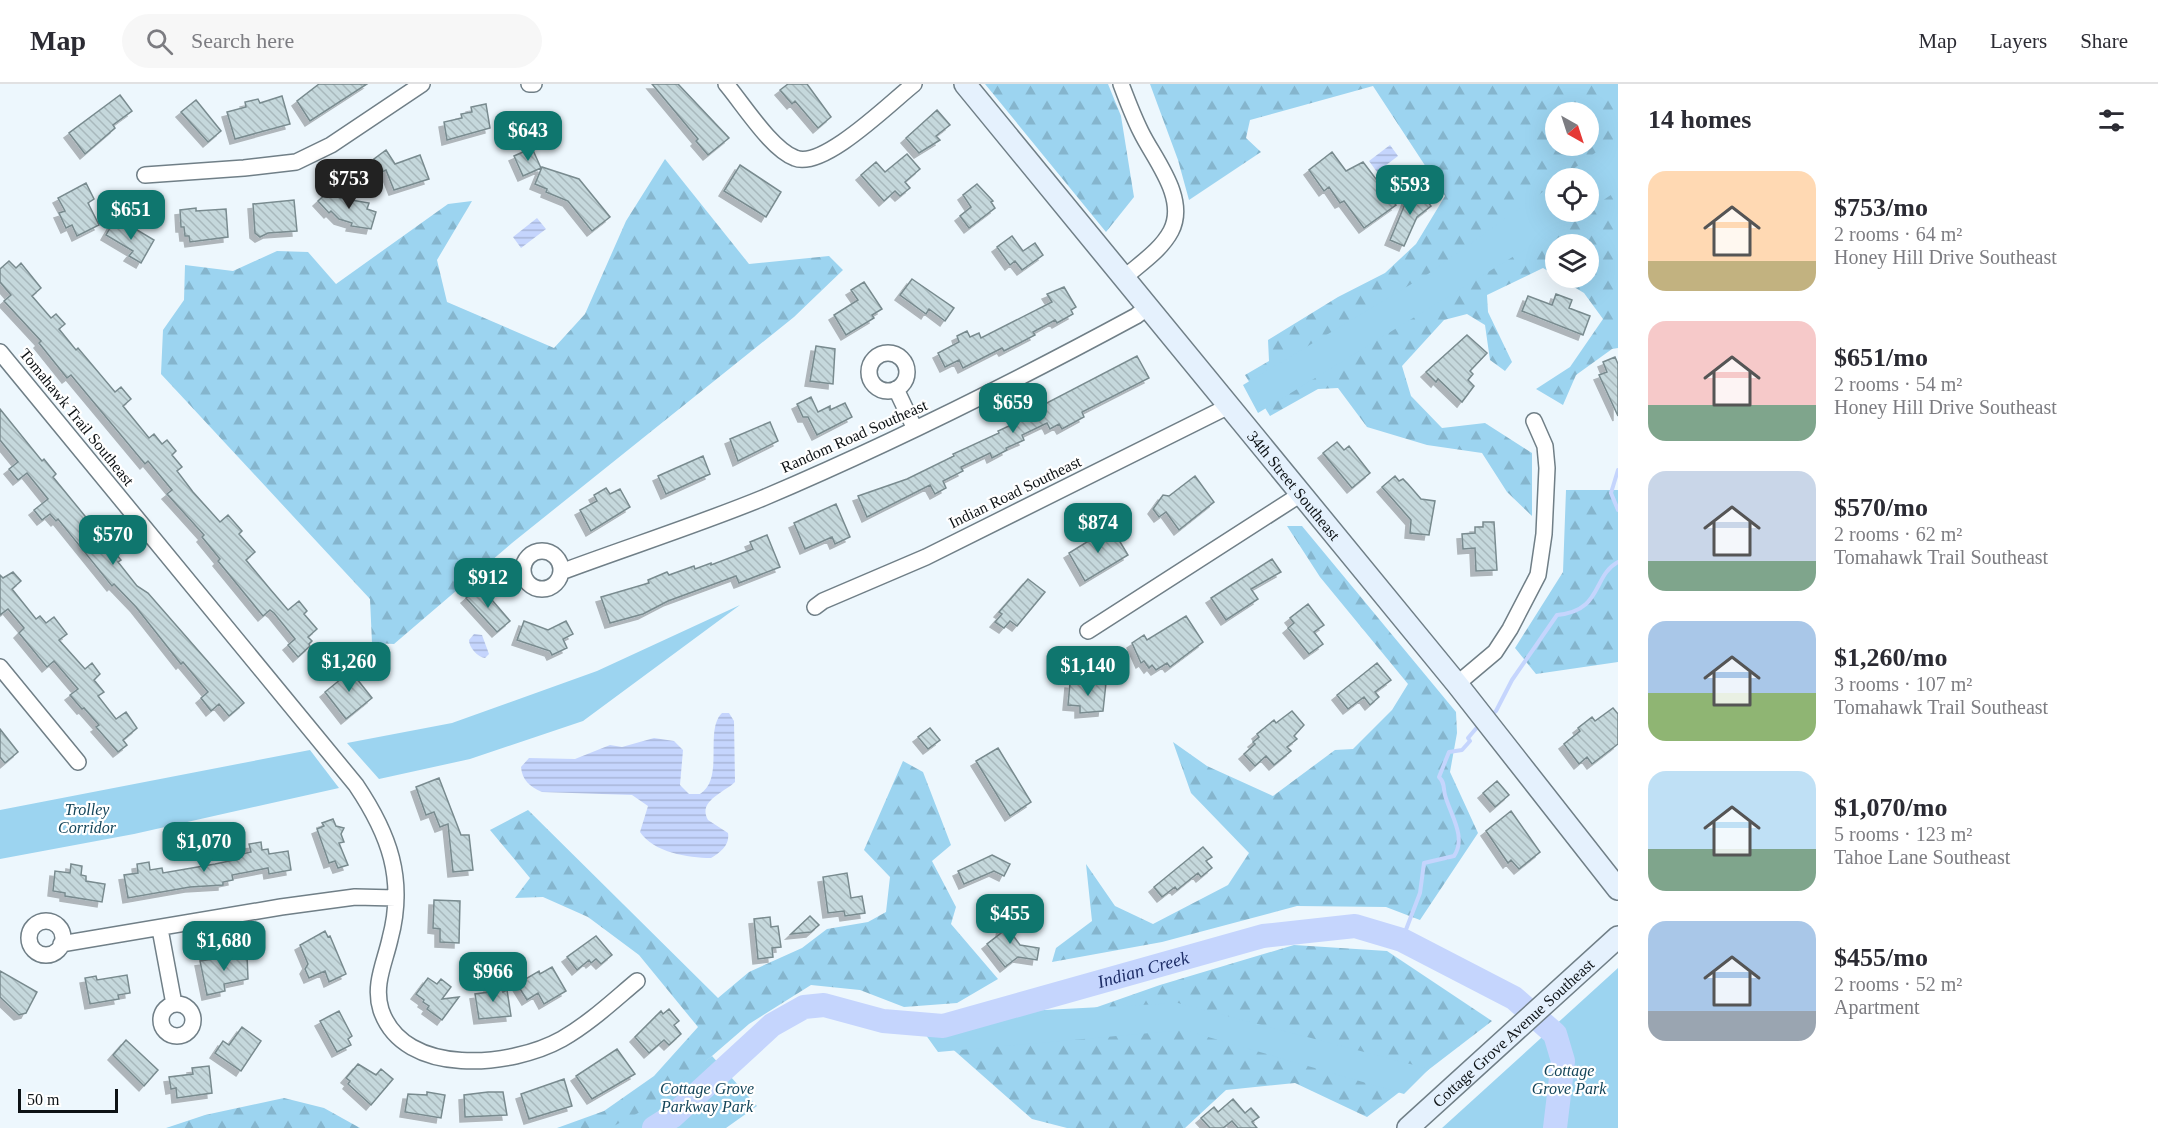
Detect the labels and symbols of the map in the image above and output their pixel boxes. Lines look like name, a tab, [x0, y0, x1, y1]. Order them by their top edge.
north arrow	[1545, 102, 1599, 156]
pin: $643	[492, 111, 564, 162]
pin: $753	[313, 159, 385, 210]
pin: $593	[1374, 165, 1446, 216]
pin: $651	[95, 190, 167, 241]
street label: Tomahawk Trail Southeast	[16, 345, 138, 489]
pin: $659	[977, 383, 1049, 434]
street label: Random Road Southeast	[778, 396, 930, 476]
street label: 34th Street Southeast	[1244, 427, 1344, 544]
street label: Indian Road Southeast	[946, 452, 1084, 531]
pin: $874	[1062, 503, 1134, 554]
pin: $570	[77, 515, 149, 566]
pin: $912	[452, 558, 524, 609]
pin: $1,260	[300, 642, 398, 693]
pin: $1,140	[1039, 646, 1137, 697]
park label: Trolley Corridor	[58, 801, 117, 836]
pin: $1,070	[155, 822, 253, 873]
pin: $455	[974, 894, 1046, 945]
pin: $1,680	[175, 921, 273, 972]
water label: Indian Creek	[1094, 947, 1192, 992]
pin: $966	[457, 952, 529, 1003]
street label: Cottage Grove Avenue Southeast	[1429, 955, 1598, 1110]
park label: Cottage Grove Park	[1532, 1062, 1607, 1097]
park label: Cottage Grove Parkway Park	[660, 1080, 754, 1116]
scale bar	[18, 1086, 118, 1114]

